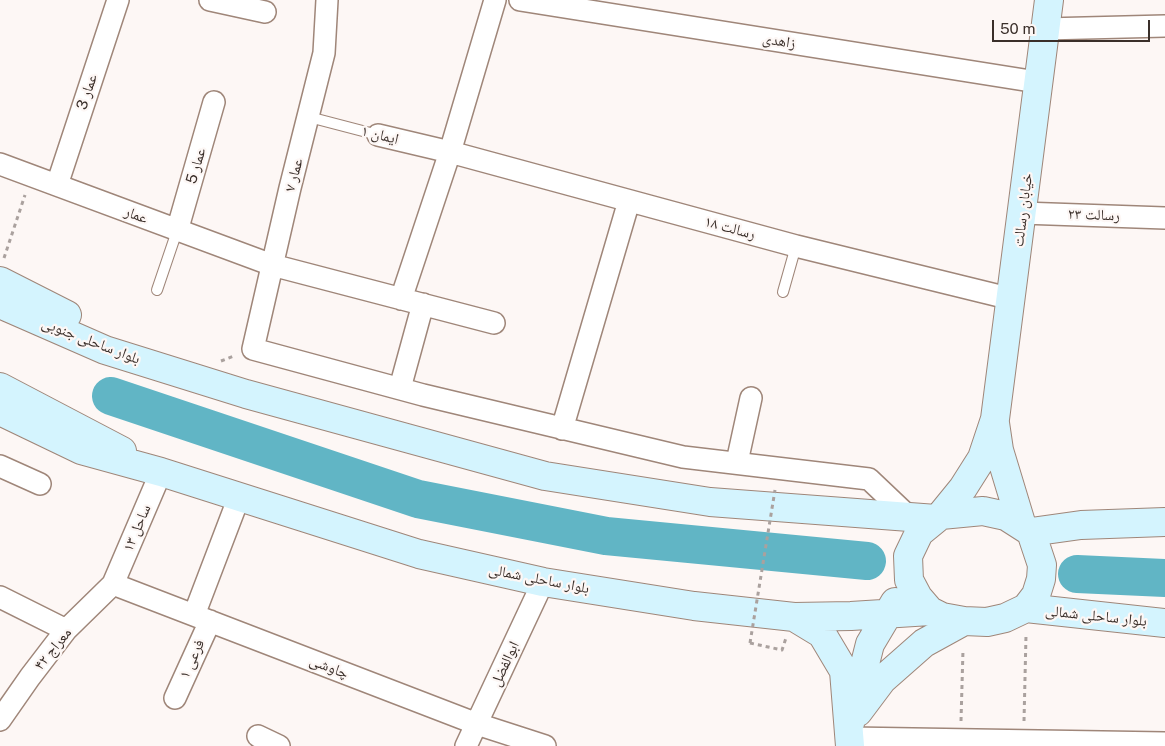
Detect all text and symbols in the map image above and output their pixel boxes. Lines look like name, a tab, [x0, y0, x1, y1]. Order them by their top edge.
scale bar	[995, 10, 1152, 42]
text: 50 m	[1000, 20, 1035, 37]
street label: زاهدی	[761, 30, 797, 52]
street label: عمار 3	[73, 72, 101, 112]
street label: ایمان ۱	[359, 122, 401, 148]
street label: عمار 5	[182, 146, 210, 186]
street label: عمار ۷	[281, 156, 307, 194]
street label: خیابان رسالت	[1010, 172, 1036, 248]
street label: عمار	[122, 202, 150, 228]
street label: رسالت ۲۳	[1068, 205, 1120, 225]
street label: رسالت ۱۸	[703, 213, 757, 243]
street label: بلوار ساحلی جنوبی	[39, 314, 143, 368]
street label: ساحل ۱۳	[119, 502, 155, 554]
street label: بلوار ساحلی شمالی	[487, 560, 591, 598]
street label: بلوار ساحلی شمالی	[1044, 602, 1148, 630]
street label: معراج ۴۲	[30, 624, 76, 674]
street label: فرعی ۱	[176, 637, 208, 681]
street label: ابوالفضل	[487, 639, 523, 689]
street label: چاوشی	[307, 651, 351, 683]

